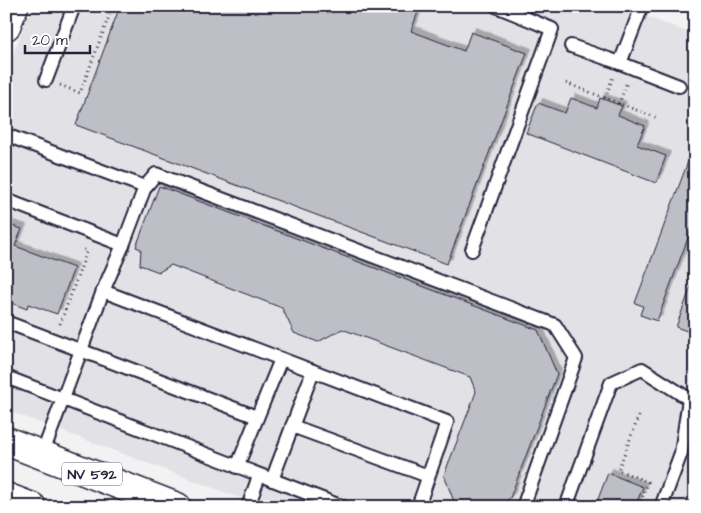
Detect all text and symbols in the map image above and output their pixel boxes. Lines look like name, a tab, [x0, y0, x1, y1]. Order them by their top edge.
scale bar	[25, 22, 90, 54]
text: 20 m	[32, 30, 68, 51]
road number: NV 592	[62, 462, 122, 486]

